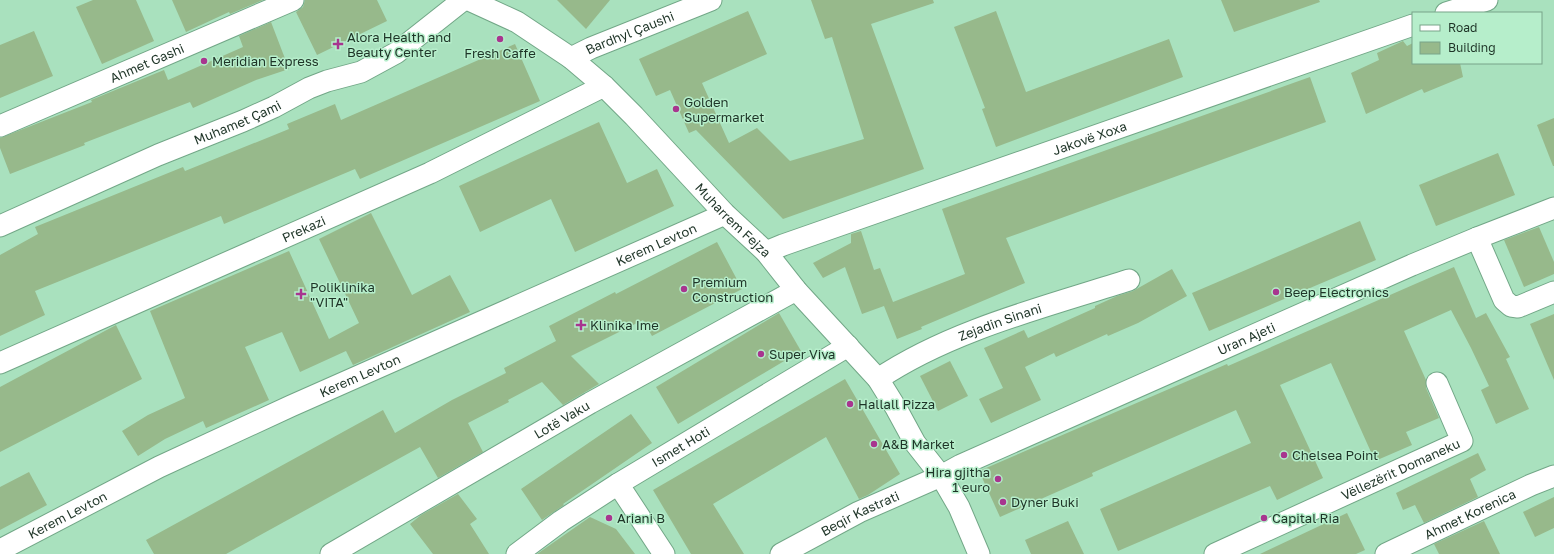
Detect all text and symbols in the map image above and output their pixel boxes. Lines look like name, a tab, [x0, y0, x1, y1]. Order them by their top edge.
street label: Bardhyl Çaushi	[583, 8, 676, 58]
legend	[1412, 12, 1542, 64]
text: Road	[1448, 20, 1477, 35]
place label: Alora Health and Beauty Center	[347, 29, 451, 60]
marker: Fresh Caffe	[495, 34, 505, 44]
marker: Alora Health and Beauty Center	[332, 38, 344, 50]
street label: Ahmet Gashi	[107, 40, 186, 86]
text: Building	[1448, 40, 1496, 55]
place label: Fresh Caffe	[464, 45, 536, 61]
place label: Meridian Express	[212, 53, 319, 69]
marker: Meridian Express	[199, 56, 209, 66]
place label: Golden Supermarket	[684, 94, 765, 125]
street label: Muhamet Çami	[191, 97, 284, 148]
marker: Golden Supermarket	[671, 104, 681, 114]
street label: Jakovë Xoxa	[1050, 118, 1129, 158]
street label: Muharrem Fejza	[692, 179, 774, 260]
street label: Prekazi	[280, 212, 328, 245]
street label: Kerem Levton	[613, 220, 699, 269]
place label: Premium Construction	[692, 274, 773, 305]
place label: Poliklinika "VITA"	[310, 279, 375, 310]
marker: Premium Construction	[679, 284, 689, 294]
place label: Beep Electronics	[1284, 284, 1389, 300]
marker: Beep Electronics	[1271, 287, 1281, 297]
marker: Poliklinika "VITA"	[295, 288, 307, 300]
street label: Zejadin Sinani	[956, 300, 1043, 344]
place label: Klinika Ime	[590, 317, 659, 333]
marker: Klinika Ime	[575, 319, 587, 331]
street label: Uran Ajeti	[1215, 319, 1278, 358]
place label: Super Viva	[769, 346, 835, 362]
marker: Super Viva	[756, 349, 766, 359]
street label: Kerem Levton	[317, 351, 403, 400]
place label: Hallall Pizza	[858, 396, 935, 412]
street label: Lotë Vaku	[531, 397, 592, 442]
marker: Hallall Pizza	[845, 399, 855, 409]
street label: Ismet Hoti	[649, 423, 713, 470]
street label: Vëllezërit Domaneku	[1339, 435, 1462, 503]
place label: A&B Market	[882, 436, 955, 452]
marker: A&B Market	[869, 439, 879, 449]
place label: Chelsea Point	[1292, 447, 1378, 463]
marker: Chelsea Point	[1279, 450, 1289, 460]
place label: Hira gjitha 1 euro	[926, 464, 990, 495]
marker: Hira gjitha 1 euro	[993, 474, 1003, 484]
street label: Ahmet Korenica	[1422, 486, 1518, 543]
street label: Beqir Kastrati	[818, 487, 902, 539]
street label: Kerem Levton	[25, 488, 110, 542]
place label: Dyner Buki	[1011, 494, 1079, 510]
marker: Dyner Buki	[998, 497, 1008, 507]
place label: Ariani B	[617, 510, 665, 526]
place label: Capital Ria	[1272, 510, 1339, 526]
marker: Ariani B	[604, 513, 614, 523]
marker: Capital Ria	[1259, 513, 1269, 523]

